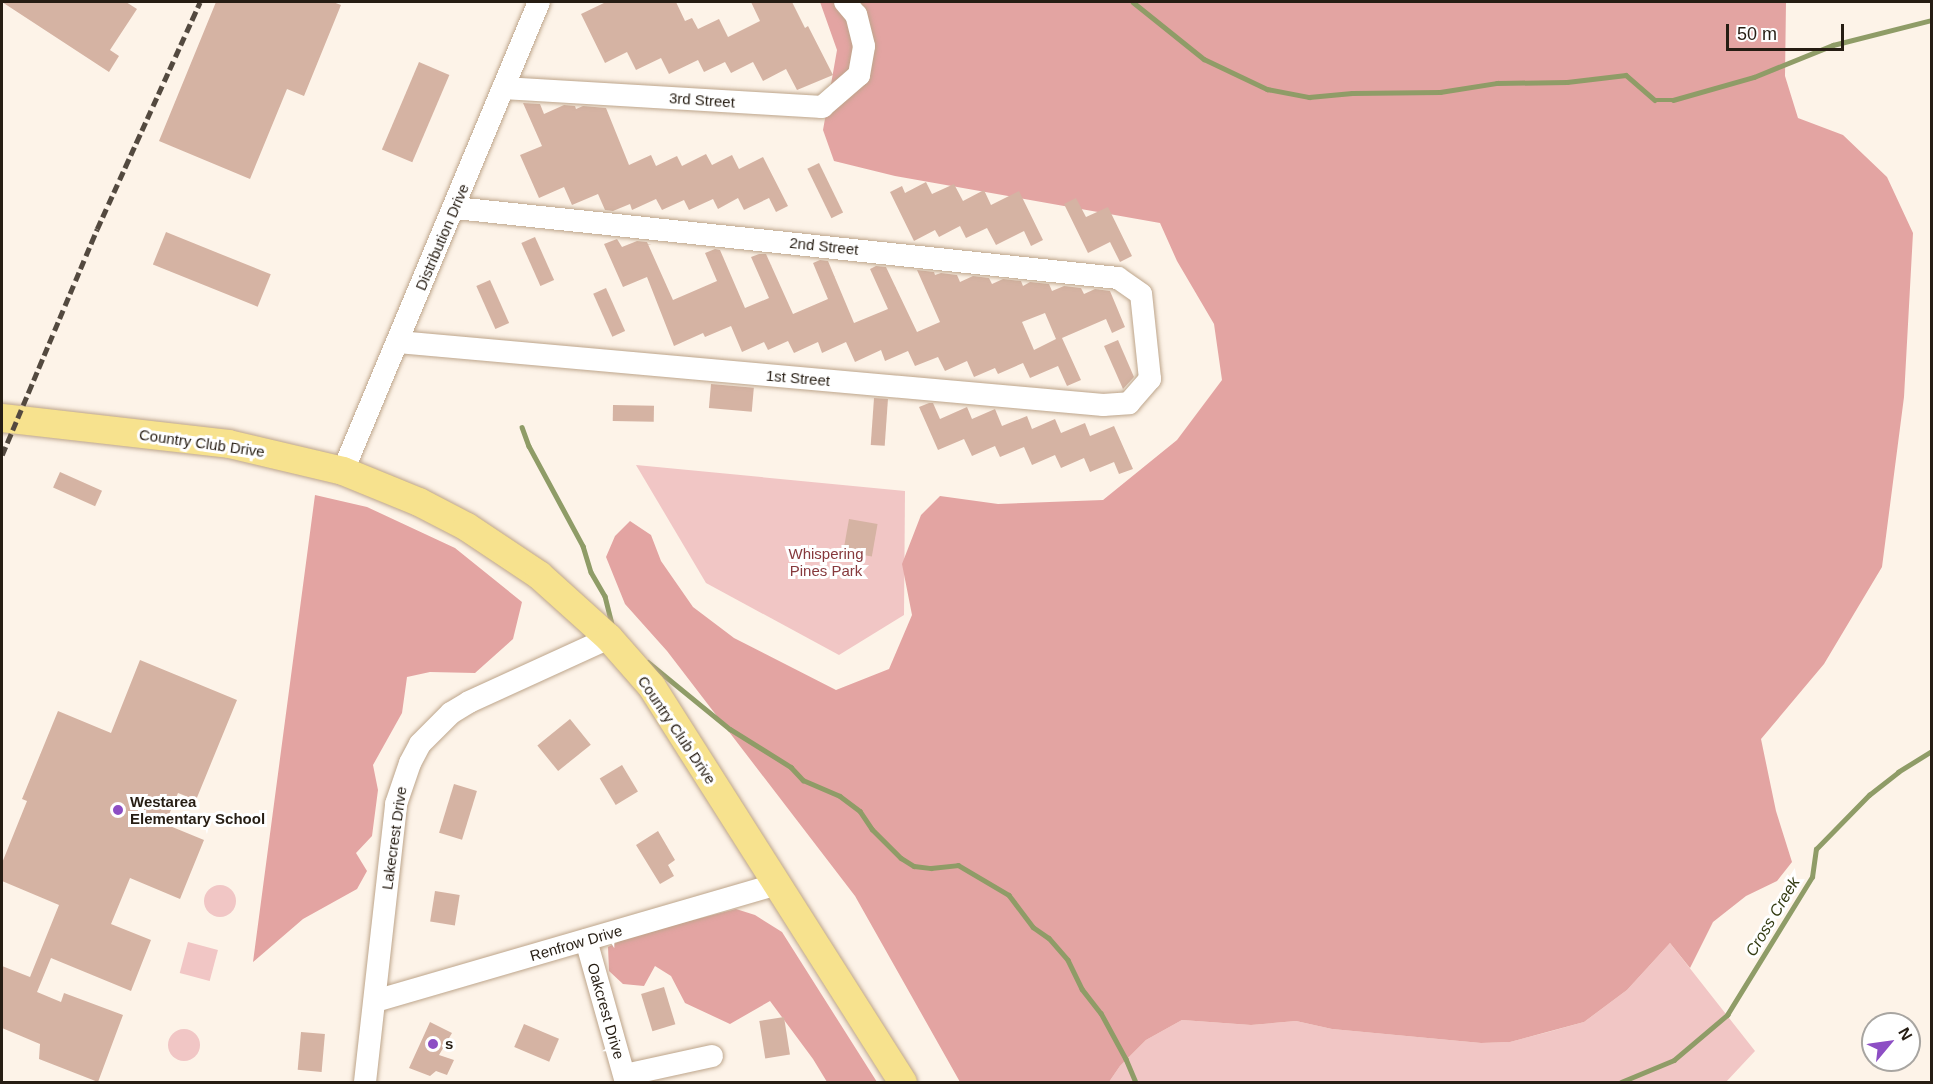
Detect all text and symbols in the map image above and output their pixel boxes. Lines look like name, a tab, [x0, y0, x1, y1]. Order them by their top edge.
scale bar	[1729, 12, 1848, 50]
text: 50 m	[1737, 24, 1777, 44]
street label: 3rd Street	[669, 89, 735, 111]
street label: Distribution Drive	[411, 181, 473, 293]
street label: 2nd Street	[789, 233, 859, 259]
street label: 1st Street	[765, 366, 831, 390]
street label: Country Club Drive	[138, 425, 266, 461]
park label: Whispering Pines Park	[788, 544, 864, 579]
street label: Country Club Drive	[634, 672, 720, 788]
street label: Lakecrest Drive	[378, 785, 410, 891]
place label: Westarea Elementary School	[130, 792, 265, 827]
marker: Westarea Elementary School	[111, 803, 125, 817]
water label: Cross Creek	[1742, 874, 1804, 960]
street label: Renfrow Drive	[528, 921, 624, 965]
street label: Oakcrest Drive	[584, 961, 628, 1061]
north arrow	[1861, 1012, 1921, 1072]
text: N	[1895, 1025, 1916, 1043]
place label: s	[445, 1035, 453, 1053]
marker: s	[426, 1037, 440, 1051]

